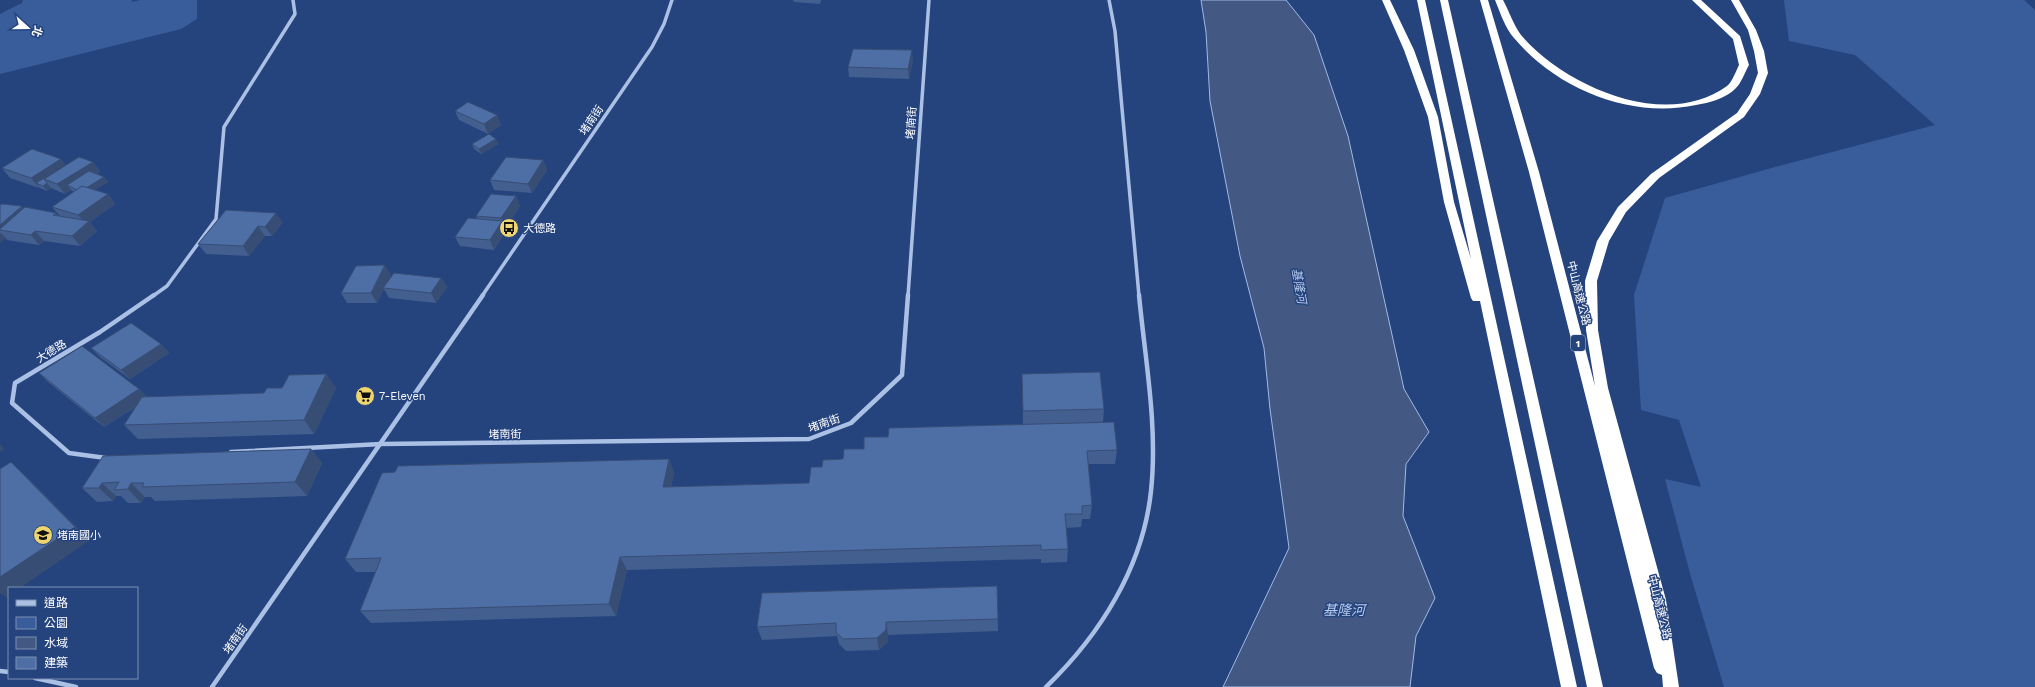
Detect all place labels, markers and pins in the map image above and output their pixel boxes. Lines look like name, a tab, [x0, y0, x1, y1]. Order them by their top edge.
bus stop icon: 大德路	[498, 217, 520, 239]
place label: 大德路	[523, 222, 556, 235]
supermarket icon: 7-Eleven	[354, 385, 376, 407]
place label: 7-Eleven	[379, 390, 426, 403]
school or university icon: 堵南國小	[32, 524, 54, 546]
place label: 堵南國小	[57, 529, 101, 542]

